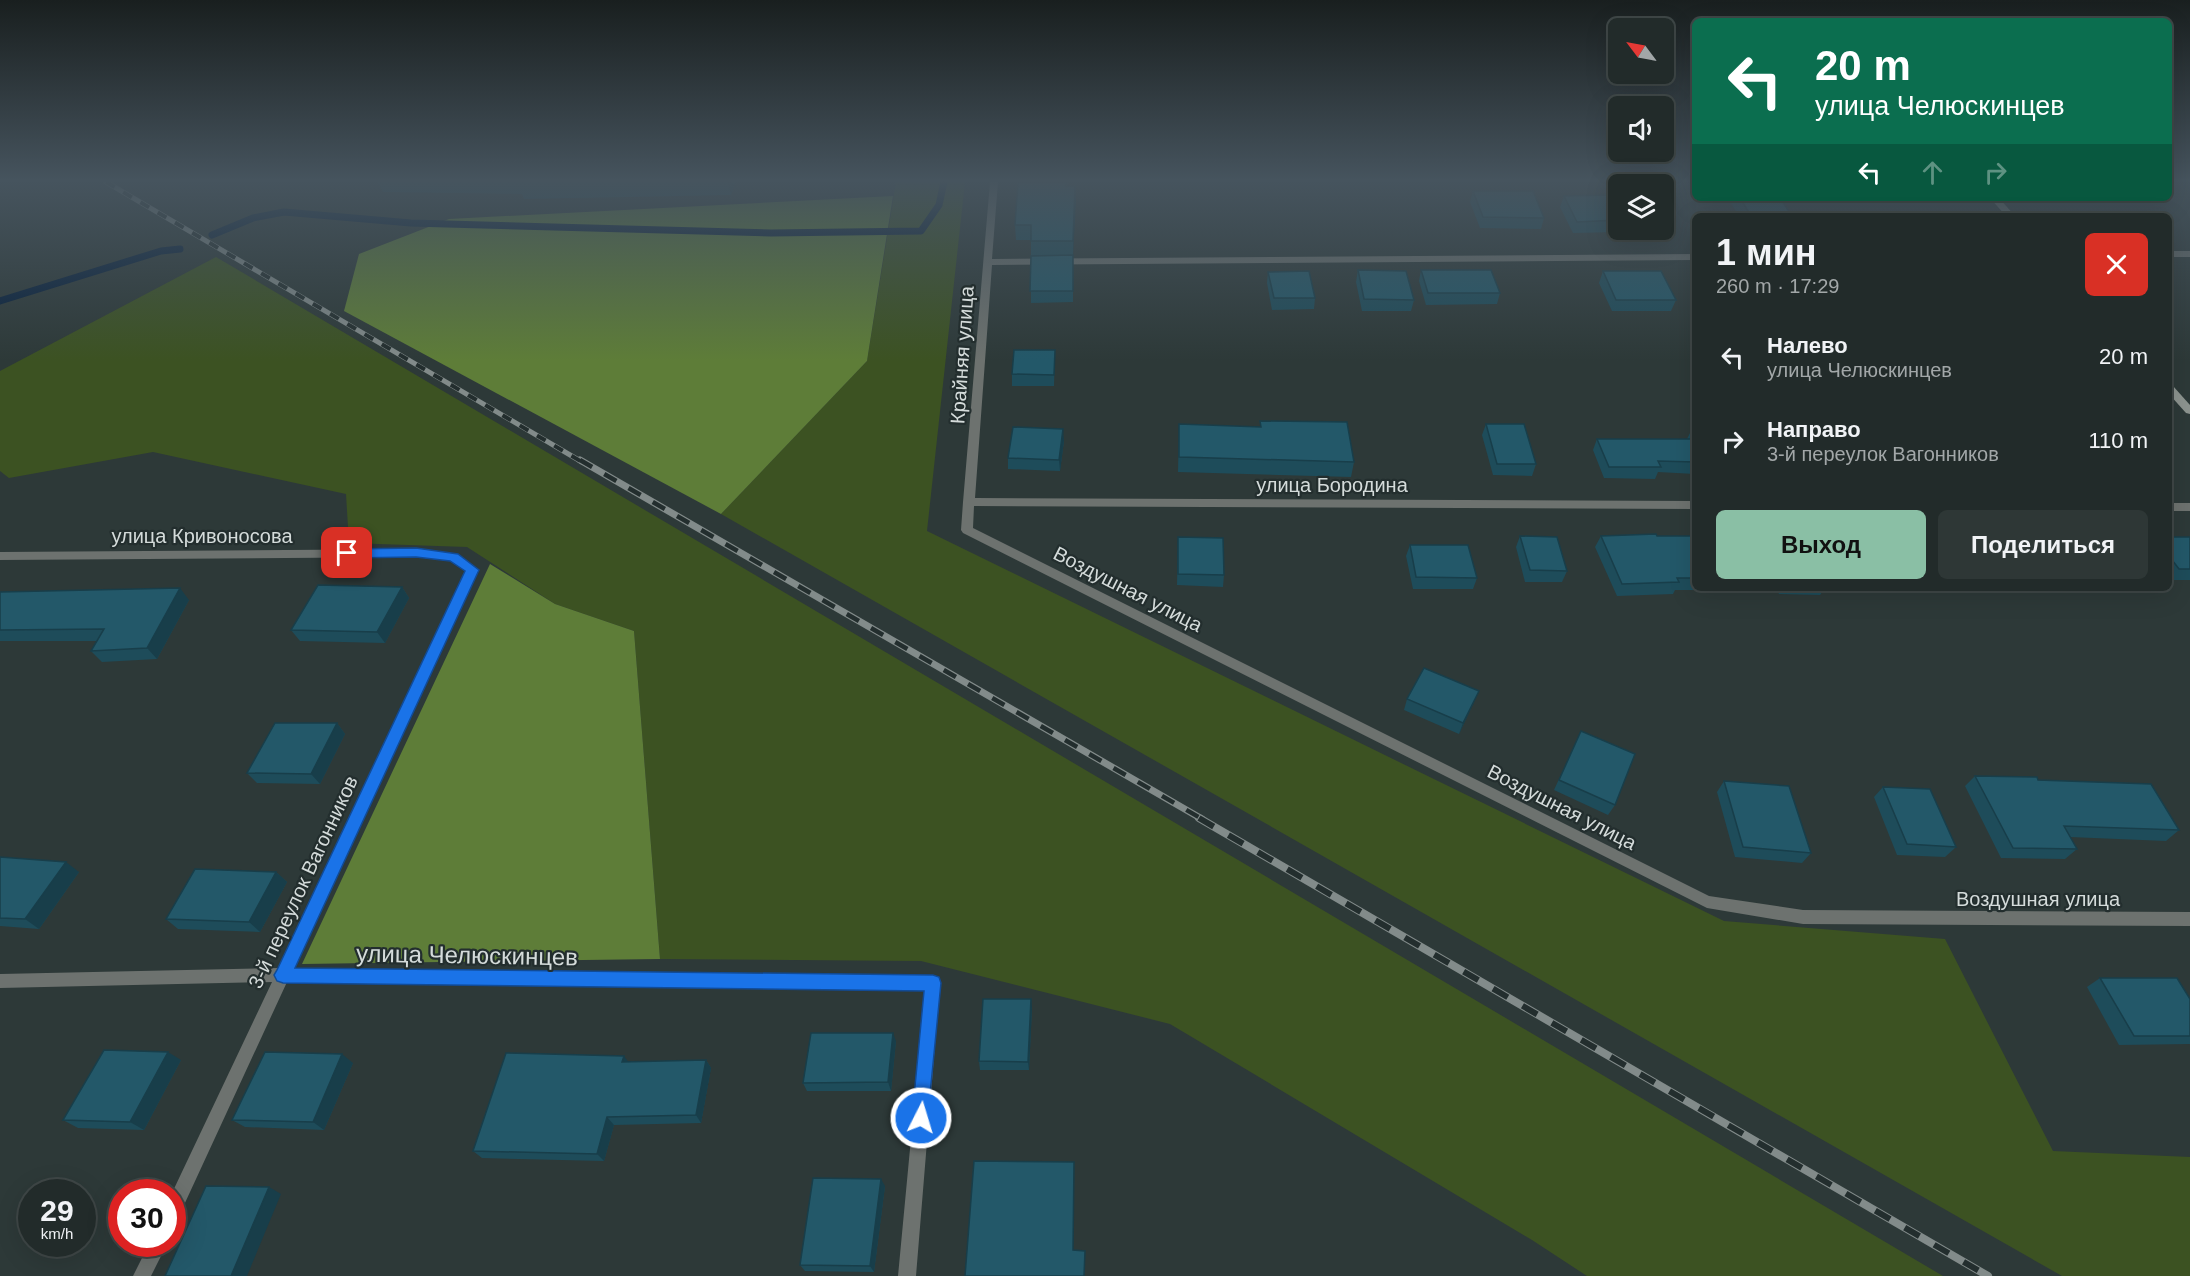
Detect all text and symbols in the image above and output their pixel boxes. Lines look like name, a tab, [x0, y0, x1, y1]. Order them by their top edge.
north arrow	[1608, 18, 1674, 84]
map controls	[1608, 18, 1674, 240]
icon: left	[1716, 42, 1794, 120]
text: 20 m	[1815, 42, 1911, 89]
text: улица Челюскинцев	[1815, 91, 2065, 121]
button: sound	[1608, 96, 1674, 162]
icon: left	[1853, 156, 1886, 189]
icon: ahead	[1916, 156, 1949, 189]
icon: right	[1979, 156, 2012, 189]
button: layers	[1608, 174, 1674, 240]
text: 1 мин	[1716, 232, 1817, 273]
button: close	[2085, 233, 2148, 296]
text: 260 m · 17:29	[1716, 275, 1839, 297]
street label: Крайняя улица	[946, 284, 978, 425]
text: Налево	[1767, 333, 1848, 358]
icon: left	[1716, 341, 1749, 374]
text: 20 m	[2099, 344, 2148, 369]
text: улица Челюскинцев	[1767, 359, 1952, 381]
text: Направо	[1767, 417, 1861, 442]
icon: right	[1716, 425, 1749, 458]
text: 110 m	[2088, 428, 2148, 453]
text: 3-й переулок Вагонников	[1767, 443, 1999, 465]
street label: улица Бородина	[1256, 474, 1409, 496]
button: Выход	[1716, 510, 1926, 579]
button: Поделиться	[1938, 510, 2148, 579]
street label: улица Кривоносова	[111, 525, 293, 547]
pin	[321, 527, 372, 578]
icon: arrive	[330, 536, 363, 569]
street label: Воздушная улица	[1050, 542, 1207, 636]
street label: Воздушная улица	[1484, 760, 1641, 854]
street label: 3-й переулок Вагонников	[244, 772, 362, 992]
street label: Воздушная улица	[1956, 888, 2121, 910]
street label: улица Челюскинцев	[356, 940, 578, 970]
position arrow	[889, 1086, 953, 1150]
speed limit sign: 30	[108, 1179, 186, 1257]
text: 29	[40, 1194, 74, 1227]
text: km/h	[41, 1225, 73, 1242]

